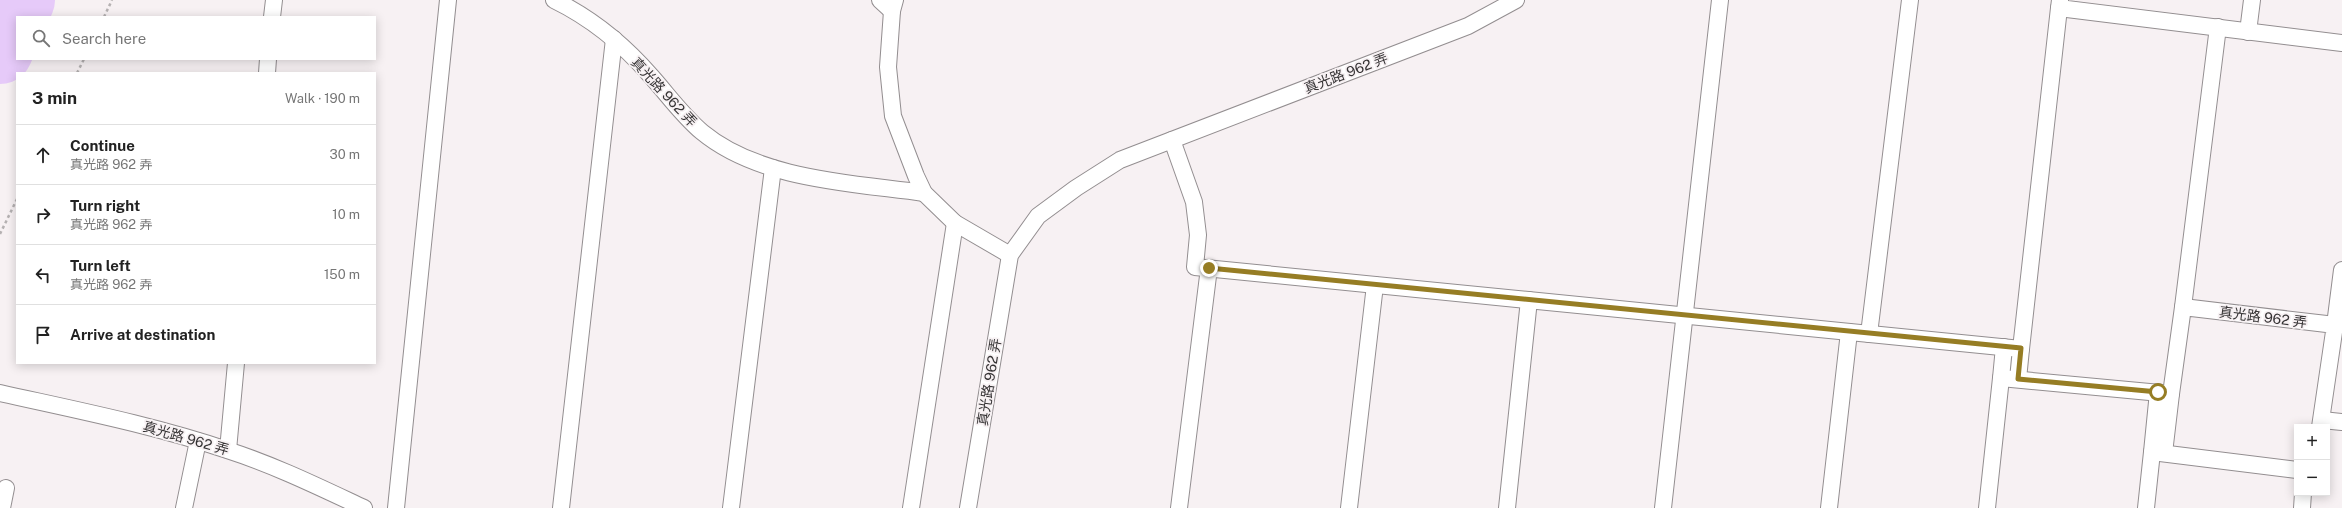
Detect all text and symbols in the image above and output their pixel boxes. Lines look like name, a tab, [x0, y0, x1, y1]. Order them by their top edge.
search box	[16, 16, 376, 60]
icon: search	[30, 27, 52, 49]
text: Search here	[62, 30, 146, 47]
street label: 真光路 962 弄	[1302, 50, 1390, 96]
street label: 真光路 962 弄	[628, 54, 700, 130]
text: 3 min	[32, 88, 77, 108]
text: Walk · 190 m	[285, 91, 360, 106]
text: Continue	[70, 137, 135, 154]
icon: ahead	[32, 144, 54, 166]
text: 30 m	[330, 147, 360, 162]
text: 真光路 962 弄	[70, 157, 152, 172]
text: Turn right	[70, 197, 140, 214]
icon: right	[32, 204, 54, 226]
text: 10 m	[332, 207, 360, 222]
text: 真光路 962 弄	[70, 217, 152, 232]
text: Turn left	[70, 257, 131, 274]
route end	[1200, 259, 1218, 277]
icon: left	[32, 264, 54, 286]
text: 150 m	[324, 267, 360, 282]
text: 真光路 962 弄	[70, 277, 152, 292]
street label: 真光路 962 弄	[2218, 304, 2308, 330]
icon: arrive	[32, 324, 54, 346]
text: Arrive at destination	[70, 326, 215, 343]
street label: 真光路 962 弄	[974, 337, 1004, 427]
route start	[2149, 383, 2167, 401]
street label: 真光路 962 弄	[141, 418, 231, 458]
map controls	[2294, 424, 2330, 496]
button: +	[2294, 424, 2330, 460]
button: −	[2294, 460, 2330, 496]

